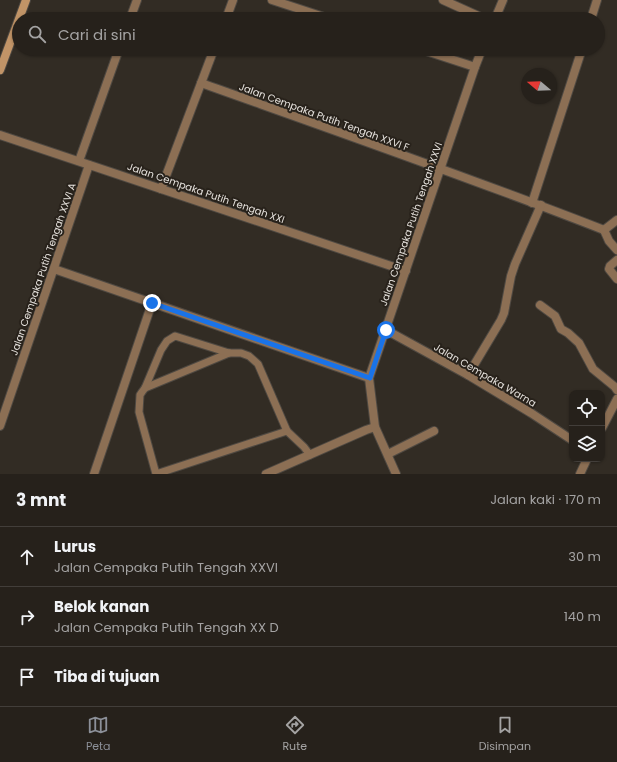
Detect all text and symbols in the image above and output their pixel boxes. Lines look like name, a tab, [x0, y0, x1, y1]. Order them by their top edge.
search box	[12, 12, 605, 56]
icon: search	[26, 23, 48, 45]
text: Cari di sini	[58, 24, 136, 45]
north arrow	[521, 68, 557, 104]
street label: Jalan Cempaka Putih Tengah XXVI F	[237, 79, 411, 155]
street label: Jalan Cempaka Putih Tengah XXVI	[376, 140, 446, 308]
street label: Jalan Cempaka Putih Tengah XXI	[125, 159, 287, 227]
street label: Jalan Cempaka Putih Tengah XXVI A	[6, 180, 80, 357]
route end	[143, 294, 161, 312]
route start	[377, 321, 395, 339]
street label: Jalan Cempaka Warna	[431, 339, 539, 411]
map controls	[569, 390, 605, 462]
button: locate	[569, 390, 605, 426]
button: layers	[569, 426, 605, 462]
text: 3 mnt	[16, 488, 66, 512]
text: Jalan kaki · 170 m	[490, 490, 601, 509]
text: Lurus	[54, 536, 96, 557]
icon: ahead	[16, 546, 38, 568]
text: 30 m	[568, 547, 601, 566]
text: Jalan Cempaka Putih Tengah XXVI	[54, 558, 278, 577]
text: Belok kanan	[54, 596, 149, 617]
icon: right	[16, 606, 38, 628]
text: 140 m	[564, 607, 601, 626]
text: Jalan Cempaka Putih Tengah XX D	[54, 618, 279, 637]
icon: arrive	[16, 666, 38, 688]
text: Tiba di tujuan	[54, 666, 160, 687]
tab: Peta	[86, 714, 111, 755]
tab: Rute	[282, 714, 307, 755]
tab: Disimpan	[479, 714, 531, 755]

